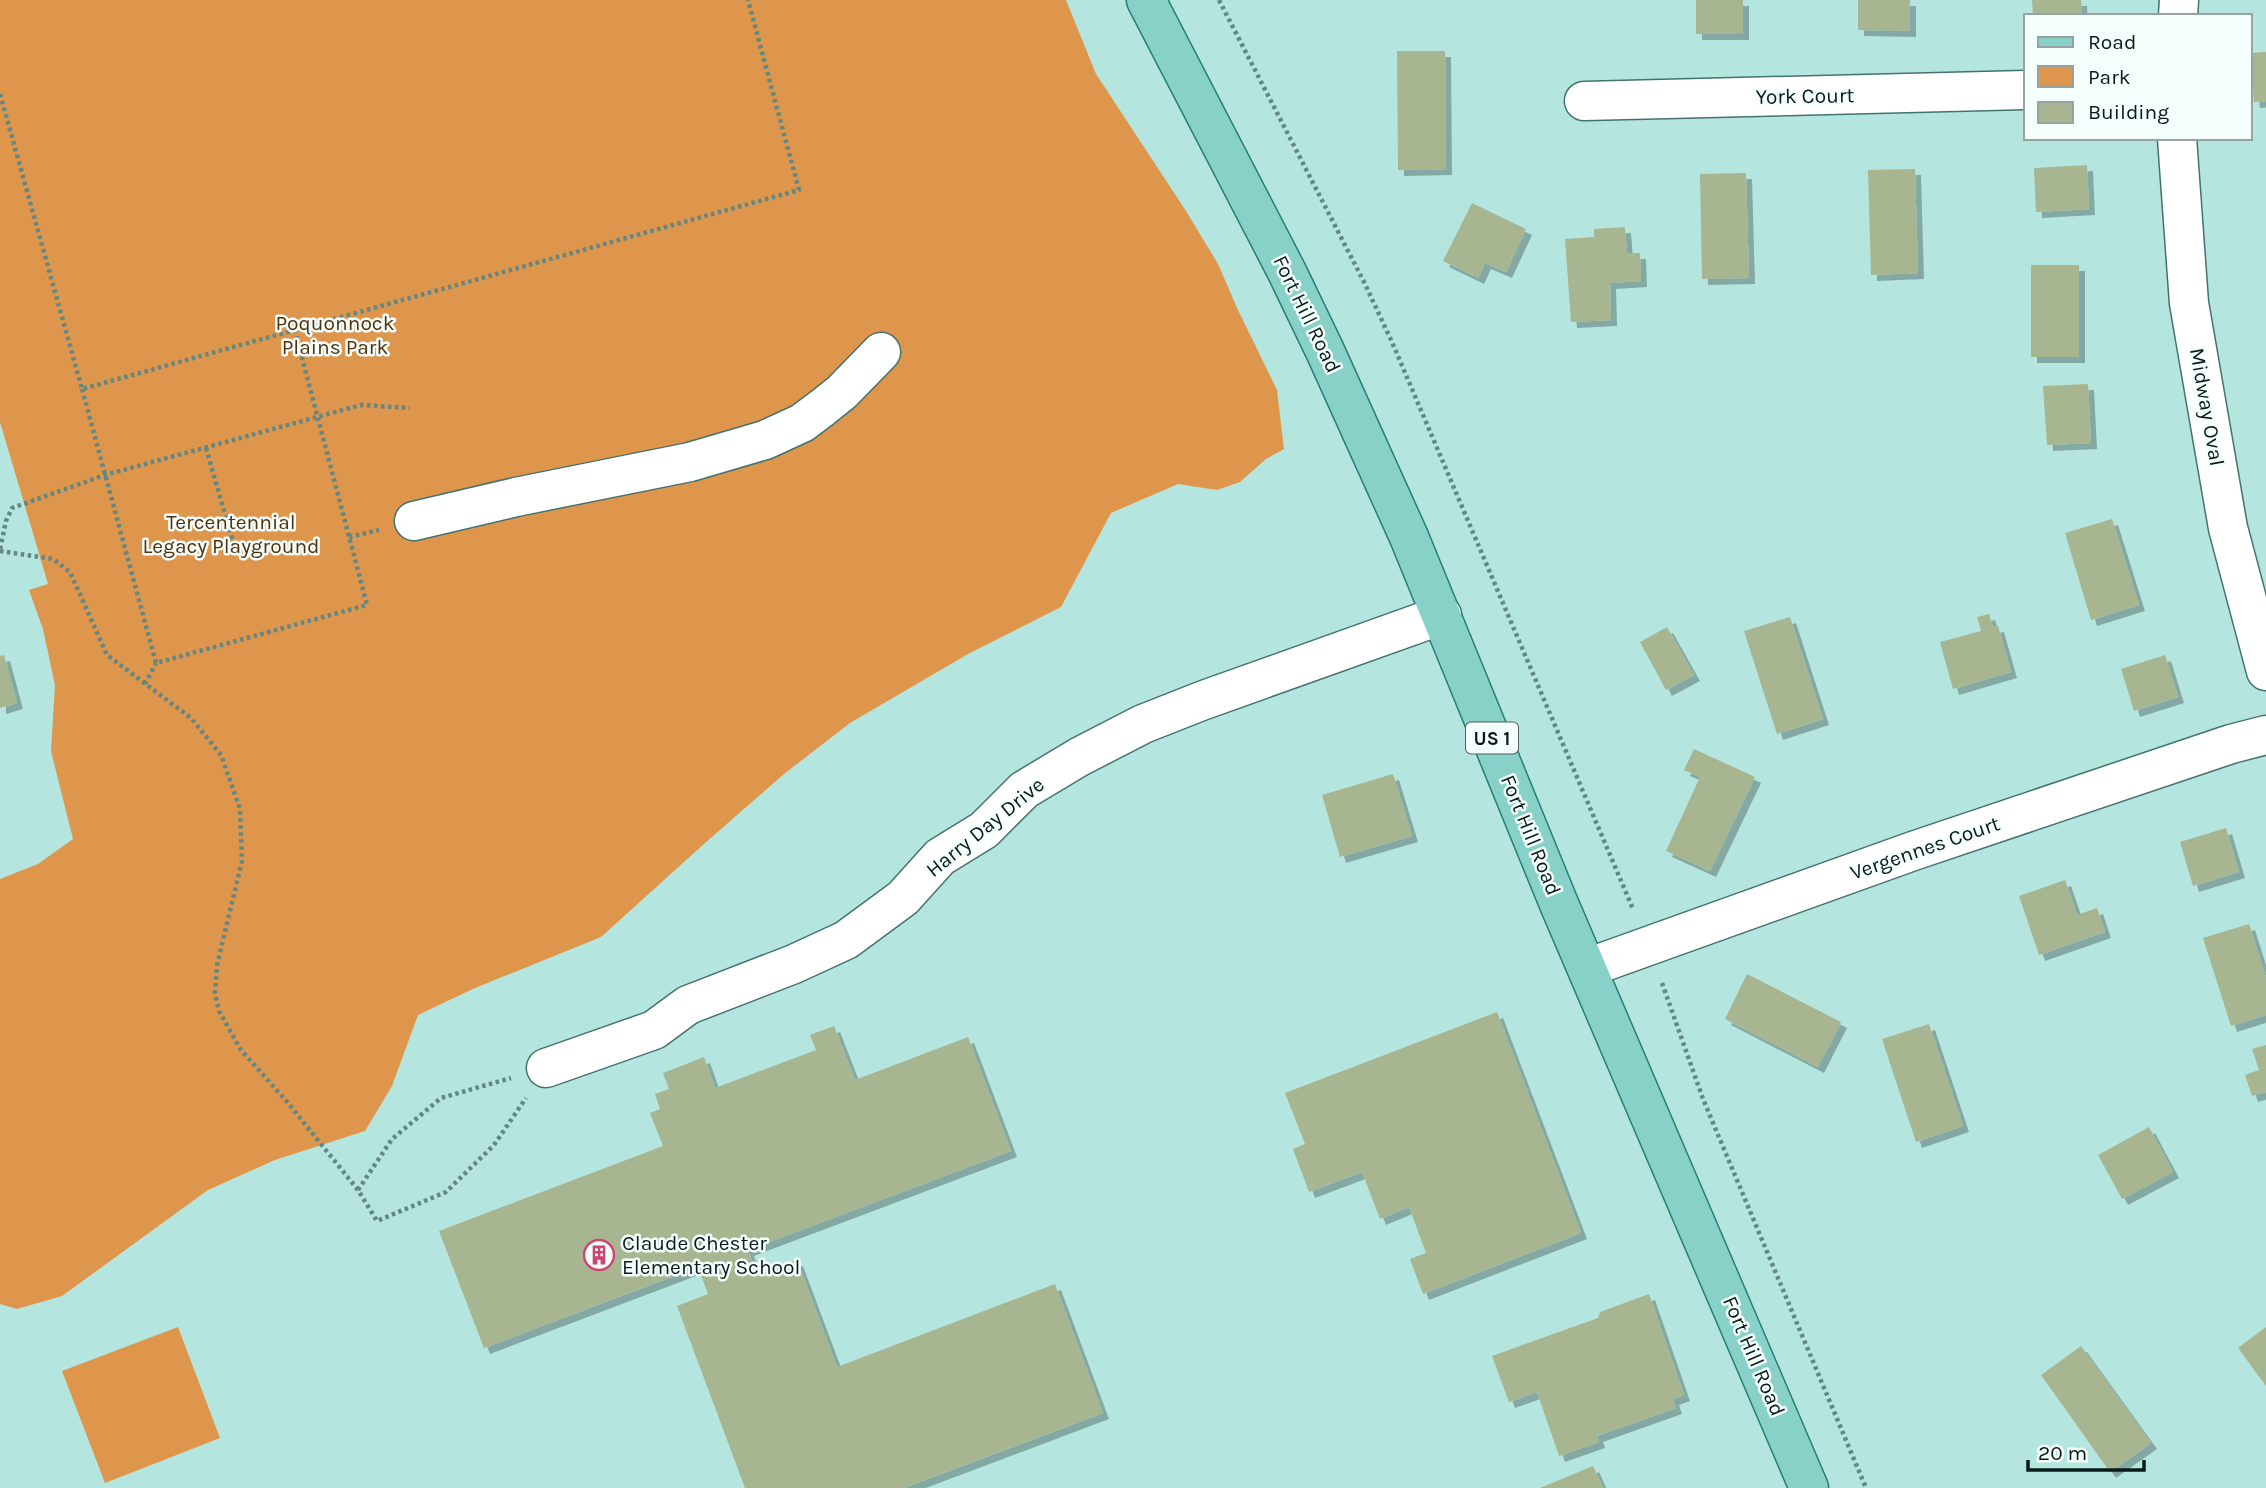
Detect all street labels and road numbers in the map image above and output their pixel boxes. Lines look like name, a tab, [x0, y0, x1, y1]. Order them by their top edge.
street label: York Court	[1755, 83, 1855, 109]
street label: Fort Hill Road	[1268, 251, 1346, 377]
street label: Midway Oval	[2185, 346, 2229, 468]
road number: US 1	[1466, 722, 1518, 754]
street label: Fort Hill Road	[1496, 771, 1566, 899]
street label: Harry Day Drive	[921, 772, 1049, 882]
street label: Vergennes Court	[1847, 811, 2003, 885]
street label: Fort Hill Road	[1718, 1293, 1790, 1419]

